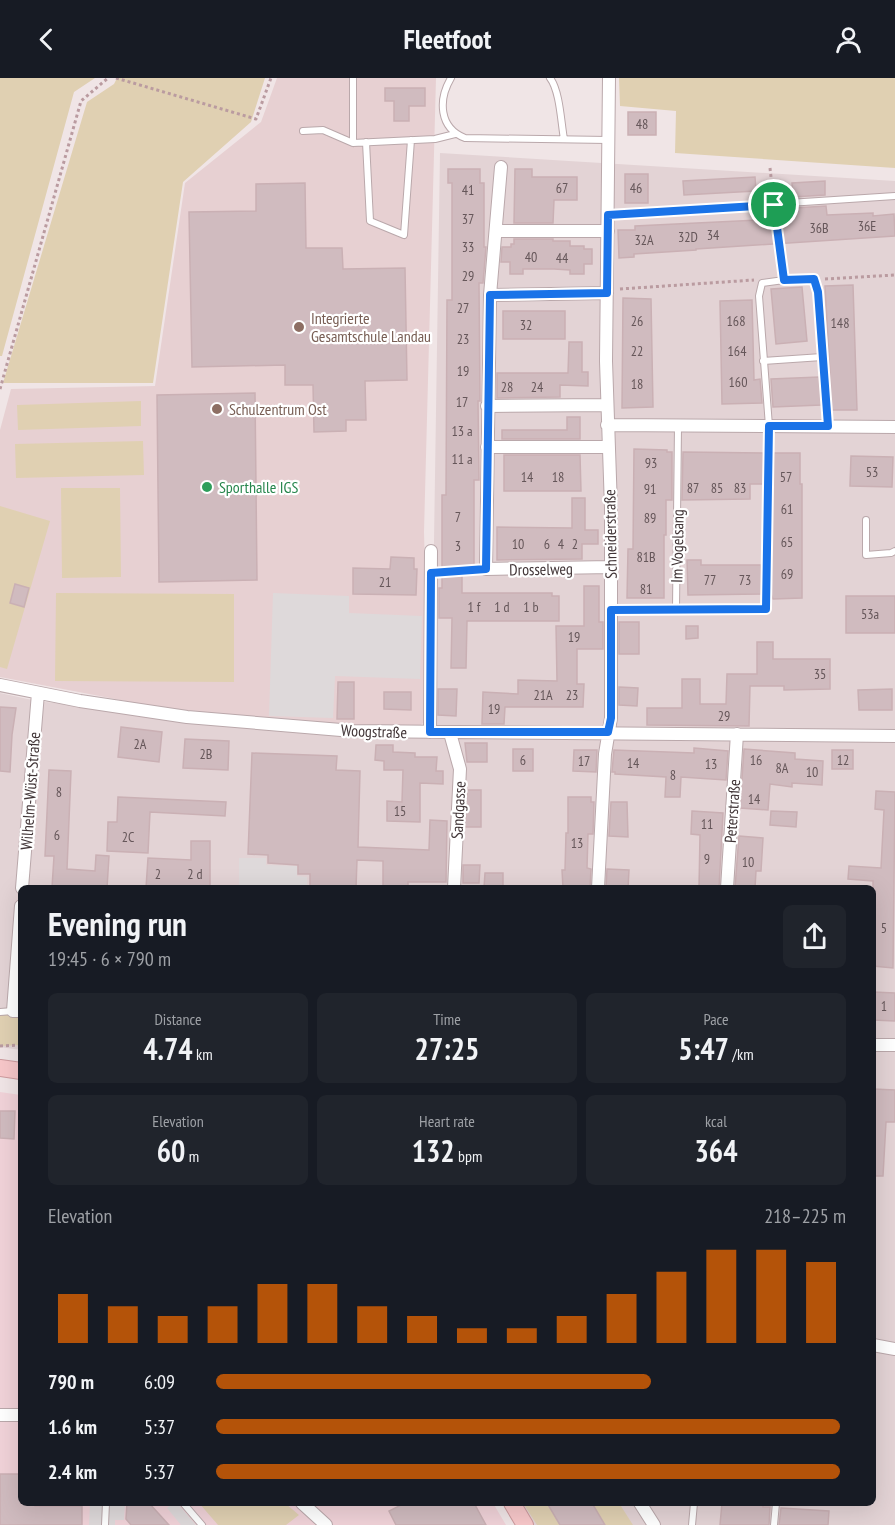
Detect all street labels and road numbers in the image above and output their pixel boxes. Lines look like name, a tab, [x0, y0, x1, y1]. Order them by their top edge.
street label: Schneiderstraße	[599, 489, 621, 579]
street label: Im Vogelsang	[666, 509, 688, 583]
street label: Drosselweg	[509, 558, 573, 580]
street label: Woogstraße	[341, 720, 407, 742]
street label: Wilhelm-Wüst-Straße	[16, 731, 44, 851]
street label: Peterstraße	[720, 779, 744, 843]
street label: Sandgasse	[446, 781, 470, 839]

